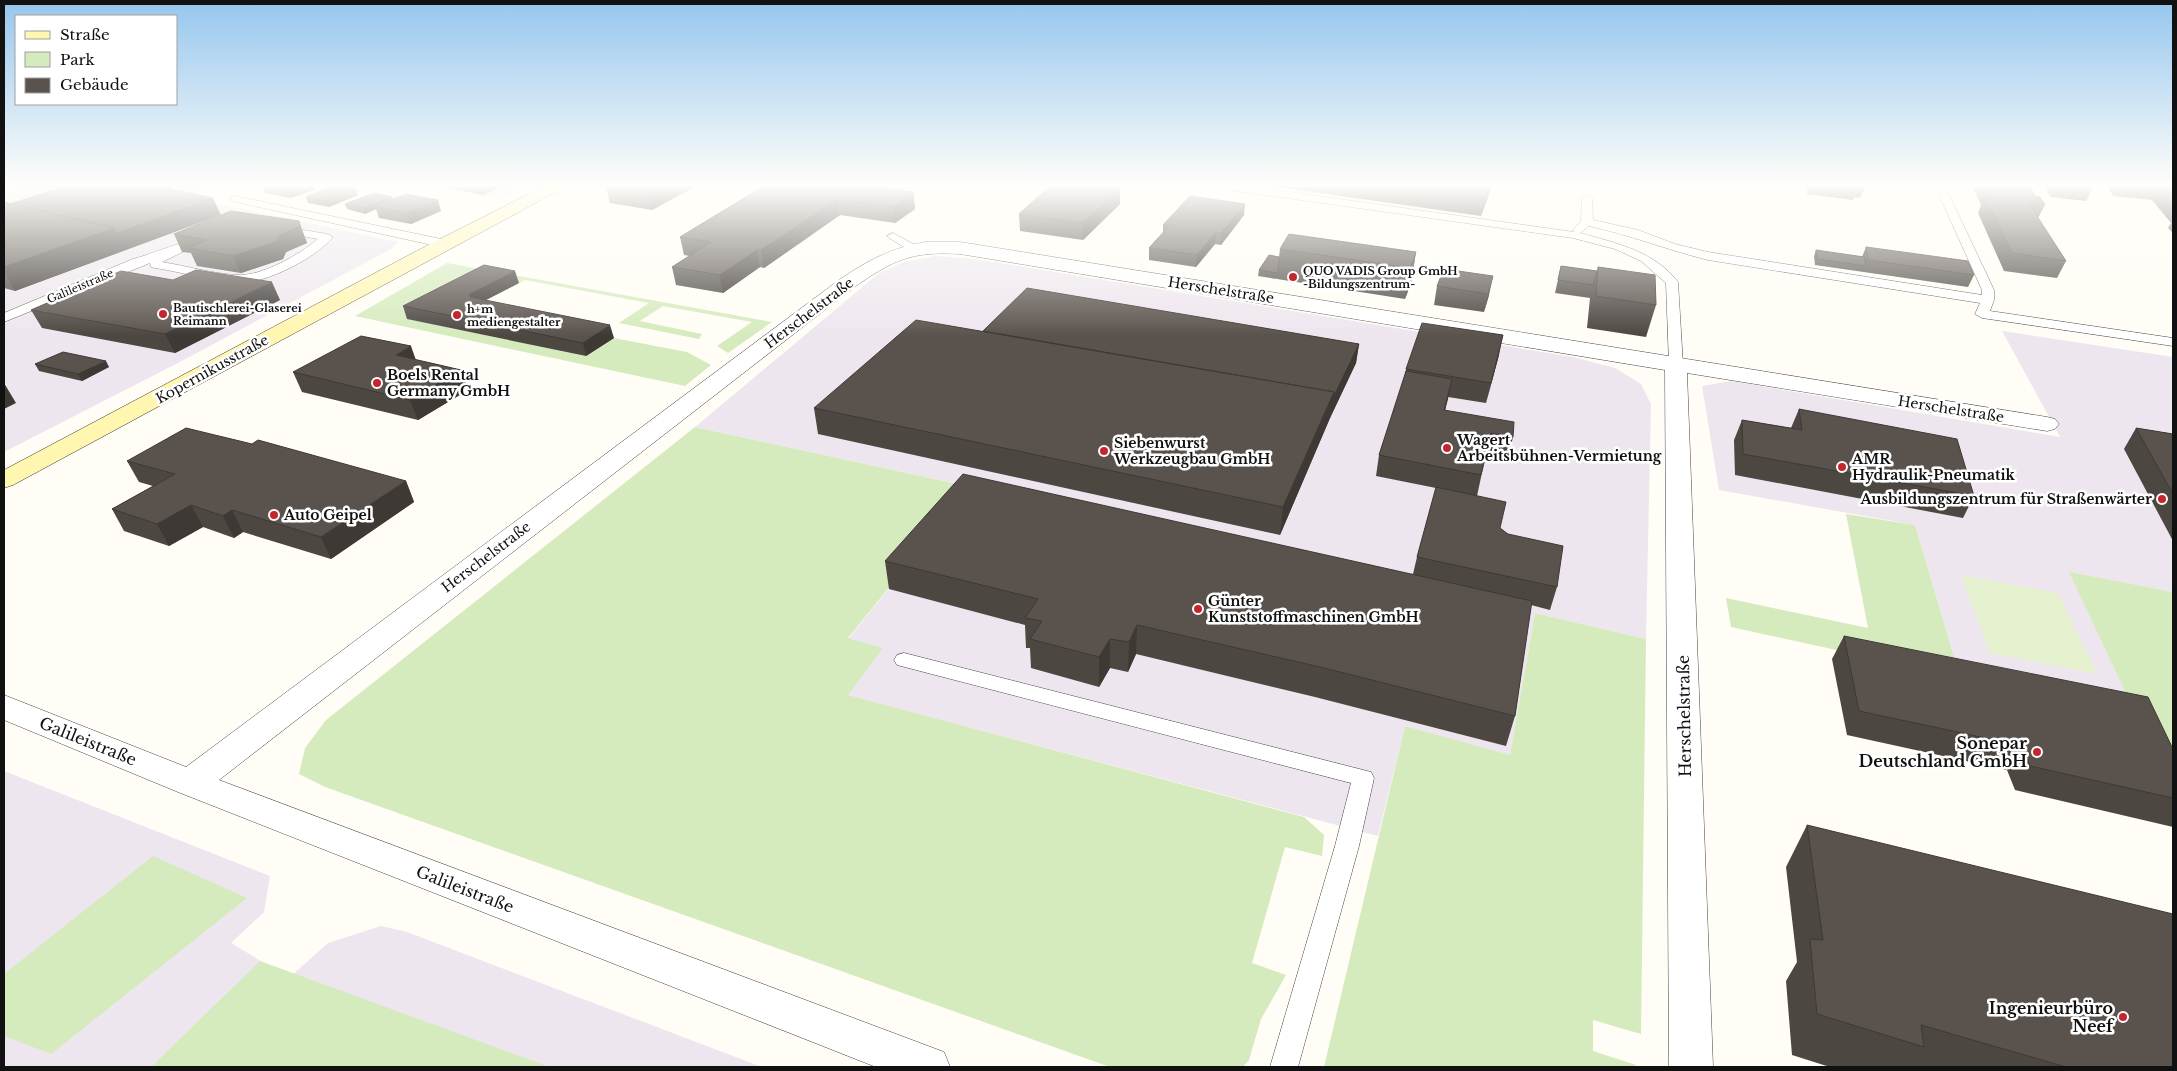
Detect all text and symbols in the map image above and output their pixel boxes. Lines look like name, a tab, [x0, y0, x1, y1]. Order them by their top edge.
legend	[15, 15, 178, 105]
text: Straße	[60, 25, 110, 44]
text: Park	[60, 50, 96, 69]
text: Gebäude	[60, 75, 129, 94]
place label: QUO VADIS Group GmbH -Bildungszentrum-	[1303, 264, 1458, 291]
street label: Galileistraße	[45, 266, 115, 306]
marker: QUO VADIS Group GmbH -Bildungszentrum-	[1287, 271, 1299, 283]
street label: Herschelstraße	[1167, 273, 1275, 307]
street label: Herschelstraße	[761, 274, 857, 352]
place label: Bautischlerei-Glaserei Reimann	[173, 301, 302, 328]
place label: h+m mediengestalter	[467, 302, 561, 329]
marker: Bautischlerei-Glaserei Reimann	[157, 308, 169, 320]
marker: h+m mediengestalter	[451, 309, 463, 321]
street label: Kopernikusstraße	[152, 331, 272, 407]
place label: Boels Rental Germany GmbH	[387, 366, 510, 400]
marker: Boels Rental Germany GmbH	[371, 377, 383, 389]
street label: Herschelstraße	[1897, 392, 2005, 426]
place label: Wagert Arbeitsbühnen-Vermietung	[1456, 431, 1662, 465]
place label: Siebenwurst Werkzeugbau GmbH	[1113, 434, 1270, 468]
marker: Wagert Arbeitsbühnen-Vermietung	[1441, 442, 1453, 454]
marker: Siebenwurst Werkzeugbau GmbH	[1098, 445, 1110, 457]
place label: AMR Hydraulik-Pneumatik	[1851, 450, 2016, 484]
marker: AMR Hydraulik-Pneumatik	[1836, 461, 1848, 473]
place label: Ausbildungszentrum für Straßenwärter	[1860, 490, 2152, 508]
marker: Ausbildungszentrum für Straßenwärter	[2156, 493, 2168, 505]
place label: Auto Geipel	[283, 506, 372, 524]
marker: Auto Geipel	[268, 509, 280, 521]
street label: Herschelstraße	[438, 518, 534, 596]
place label: Günter Kunststoffmaschinen GmbH	[1208, 592, 1419, 626]
marker: Günter Kunststoffmaschinen GmbH	[1192, 603, 1204, 615]
street label: Herschelstraße	[1673, 655, 1695, 777]
street label: Galileistraße	[36, 712, 140, 770]
place label: Sonepar Deutschland GmbH	[1858, 733, 2027, 771]
marker: Sonepar Deutschland GmbH	[2031, 746, 2043, 758]
street label: Galileistraße	[413, 861, 517, 917]
place label: Ingenieurbüro Neef	[1989, 998, 2115, 1036]
marker: Ingenieurbüro Neef	[2117, 1011, 2129, 1023]

